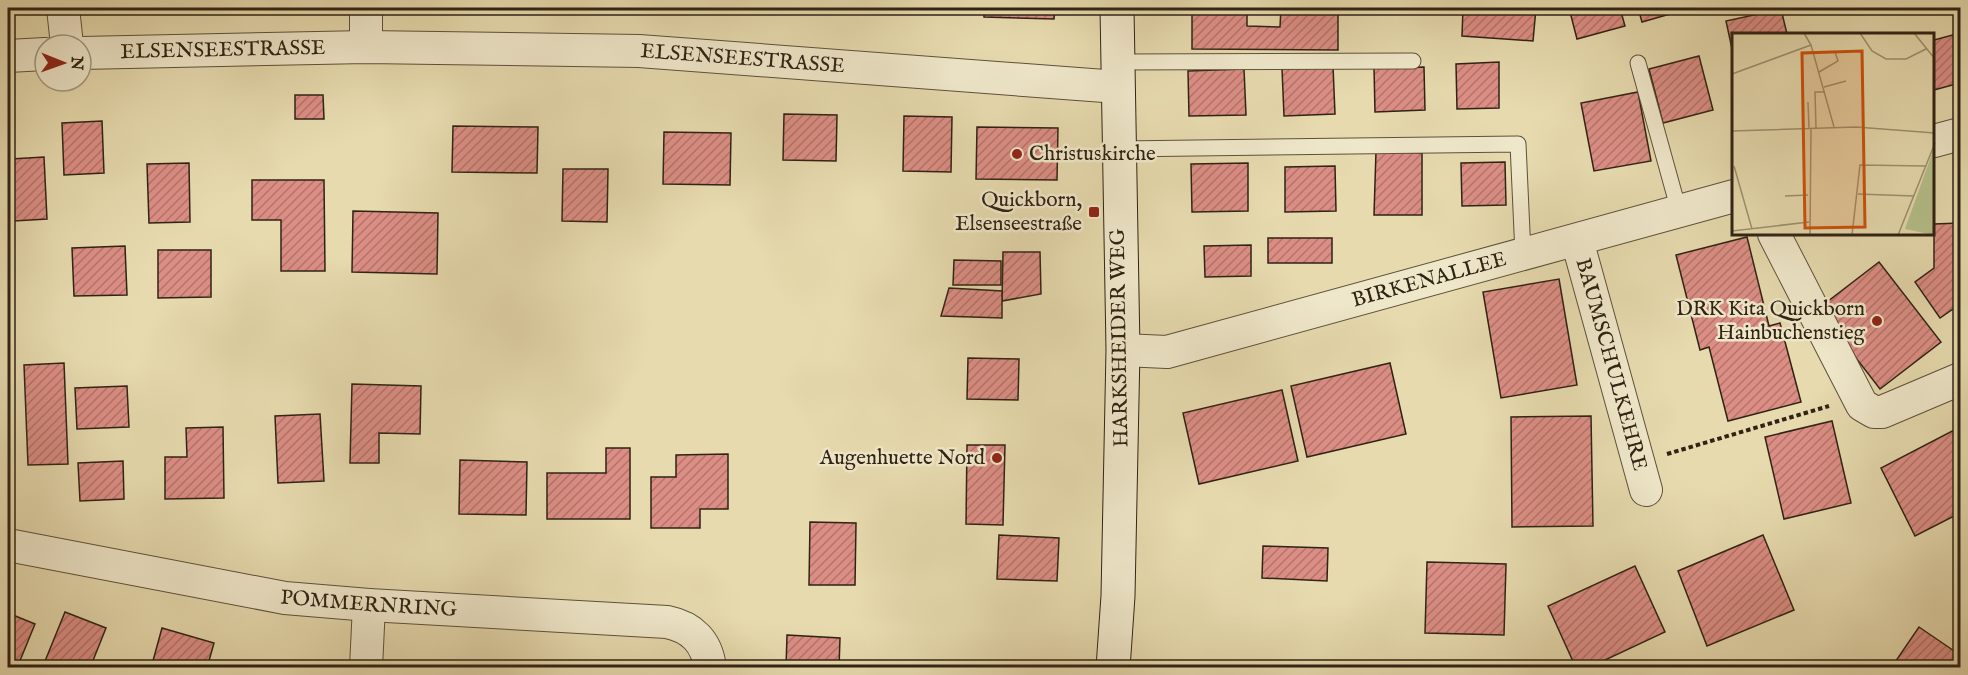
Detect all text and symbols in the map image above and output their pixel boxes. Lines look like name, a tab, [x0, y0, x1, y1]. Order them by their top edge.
north arrow	[33, 33, 93, 93]
inset map	[1732, 33, 1935, 236]
street label: ELSENSEESTRASSE	[120, 34, 326, 66]
street label: ELSENSEESTRASSE	[639, 38, 846, 80]
text: N	[66, 55, 86, 70]
place label: Christuskirche	[1029, 141, 1156, 168]
marker: Christuskirche	[1010, 147, 1024, 161]
place label: Quickborn, Elsenseestraße	[955, 187, 1082, 238]
marker: Quickborn, Elsenseestraße	[1087, 205, 1101, 219]
street label: HARKSHEIDER WEG	[1105, 228, 1135, 448]
street label: BIRKENALLEE	[1349, 246, 1510, 314]
street label: BAUMSCHULKEHRE	[1569, 255, 1654, 474]
place label: DRK Kita Quickborn Hainbuchenstieg	[1676, 296, 1866, 347]
marker: DRK Kita Quickborn Hainbuchenstieg	[1870, 314, 1884, 328]
place label: Augenhuette Nord	[819, 445, 986, 472]
marker: Augenhuette Nord	[990, 451, 1004, 465]
street label: POMMERNRING	[279, 584, 458, 624]

